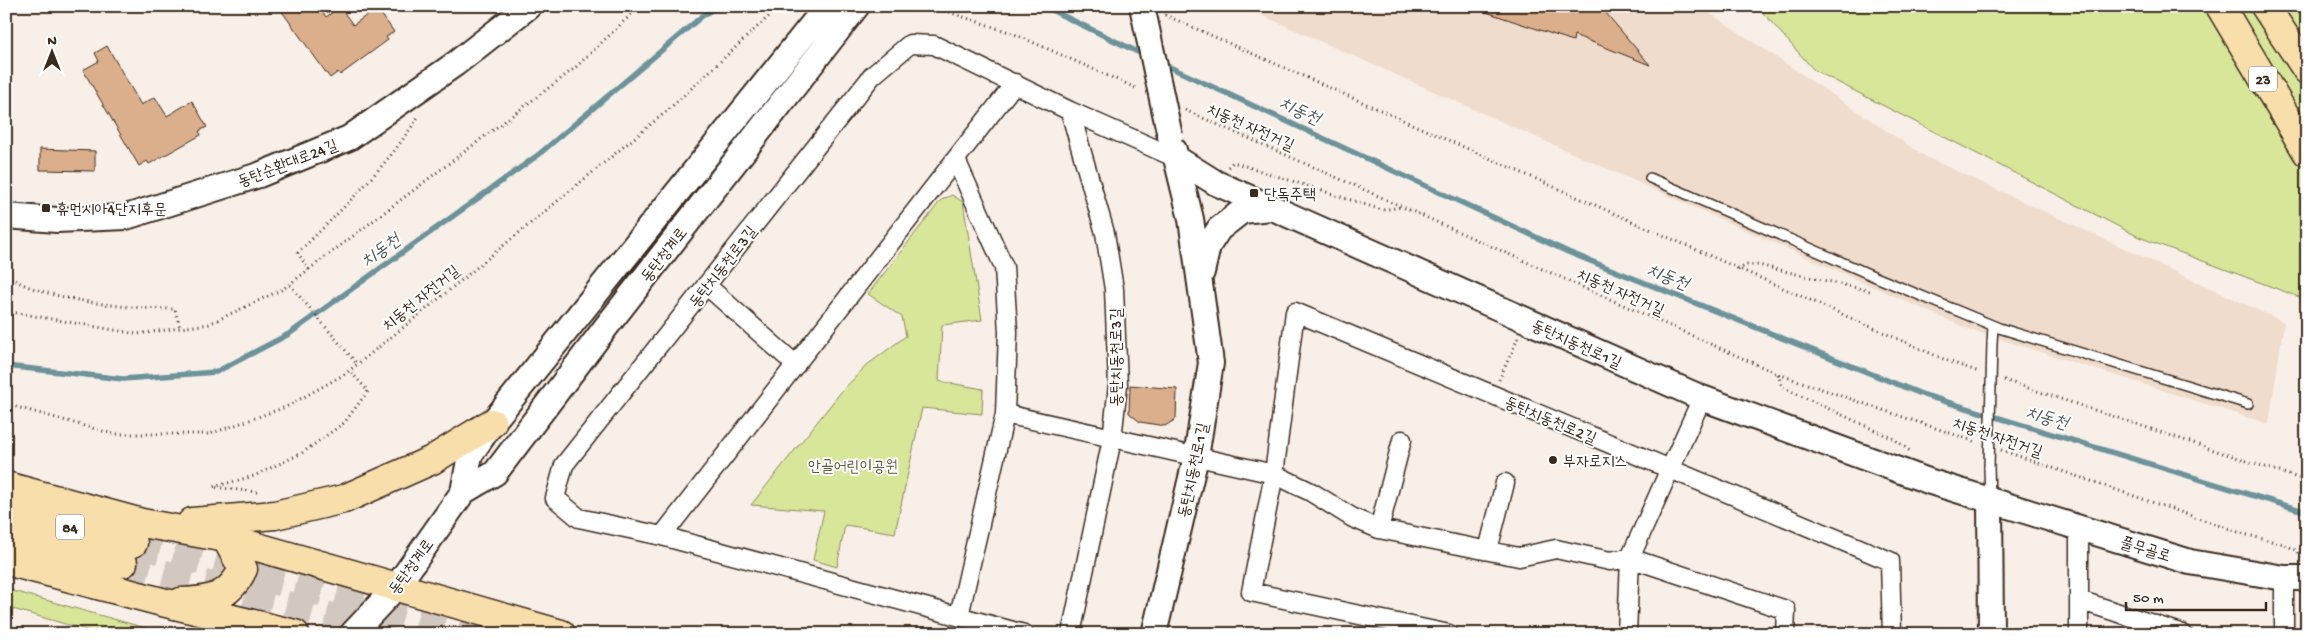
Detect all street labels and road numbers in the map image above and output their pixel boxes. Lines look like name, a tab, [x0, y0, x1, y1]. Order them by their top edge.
road number: 23	[2249, 66, 2277, 92]
street label: 치동천 자전거길	[1203, 101, 1296, 157]
street label: 동탄순환대로24길	[235, 137, 341, 193]
street label: 동탄치동천로3길	[687, 223, 763, 313]
street label: 동탄청계로	[638, 225, 693, 287]
street label: 치동천 자전거길	[380, 263, 465, 337]
street label: 치동천 자전거길	[1573, 266, 1666, 322]
street label: 동탄치동천로3길	[1109, 308, 1128, 406]
street label: 동탄치동천로1길	[1528, 318, 1624, 375]
street label: 동탄치동천로2길	[1501, 394, 1599, 450]
street label: 치동천 자전거길	[1949, 415, 2044, 464]
street label: 동탄치동천로1길	[1176, 421, 1215, 520]
road number: 84	[56, 514, 84, 540]
street label: 풀무골로	[2118, 535, 2172, 568]
street label: 동탄청계로	[386, 536, 439, 600]

